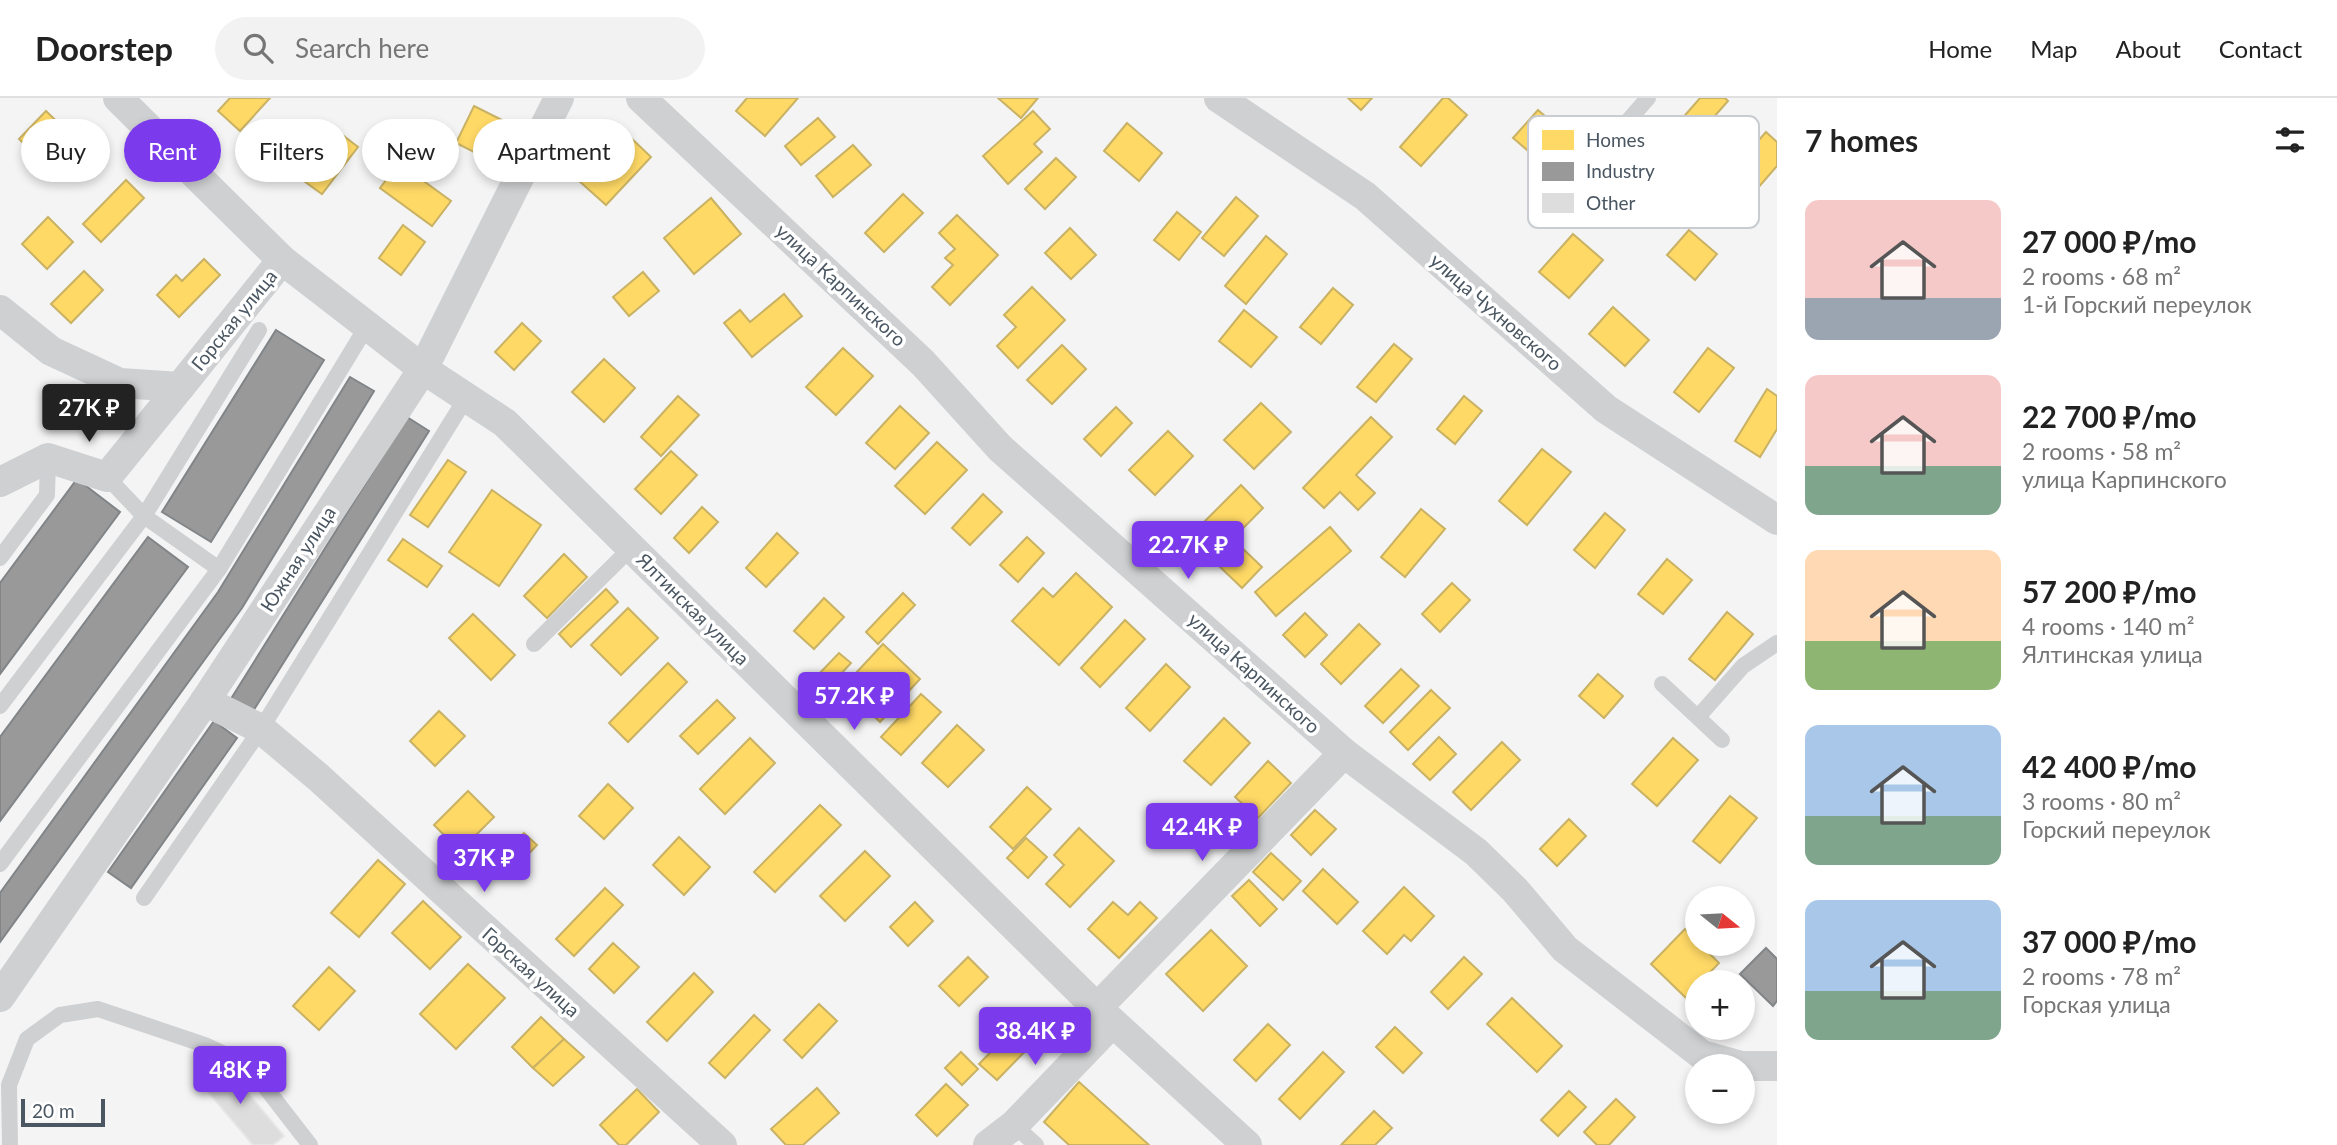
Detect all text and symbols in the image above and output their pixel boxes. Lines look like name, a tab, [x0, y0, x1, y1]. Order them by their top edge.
search box	[215, 17, 705, 80]
text: Doorstep	[35, 28, 173, 68]
icon: search	[239, 29, 277, 67]
text: Search here	[295, 32, 429, 64]
text: Home	[1928, 34, 1992, 63]
text: Map	[2030, 34, 2078, 63]
text: About	[2116, 34, 2181, 63]
text: Contact	[2219, 34, 2302, 63]
legend	[1528, 116, 1759, 228]
chip: Buy	[21, 119, 110, 182]
chip: Rent	[124, 119, 221, 182]
chip: Filters	[235, 119, 348, 182]
chip: New	[362, 119, 459, 182]
chip: Apartment	[473, 119, 635, 182]
icon: filters	[2271, 121, 2309, 159]
text: 7 homes	[1805, 122, 1918, 158]
text: Homes	[1586, 128, 1645, 151]
text: Industry	[1586, 159, 1655, 182]
text: Other	[1586, 191, 1636, 214]
street label: улица Карпинского	[772, 219, 911, 351]
text: 27 000 ₽/mo	[2022, 223, 2197, 259]
icon: home	[1861, 228, 1945, 312]
street label: улица Чухновского	[1426, 248, 1567, 375]
text: 2 rooms · 68 m²	[2022, 262, 2181, 290]
street label: Горская улица	[186, 265, 281, 375]
text: 1-й Горский переулок	[2022, 290, 2252, 318]
pin: 27K ₽	[40, 384, 138, 444]
text: 27K ₽	[58, 393, 120, 421]
text: 22 700 ₽/mo	[2022, 398, 2197, 434]
icon: home	[1861, 403, 1945, 487]
text: 2 rooms · 58 m²	[2022, 437, 2181, 465]
text: улица Карпинского	[2022, 465, 2227, 493]
street label: Южная улица	[255, 502, 340, 616]
pin: 22.7K ₽	[1123, 522, 1253, 581]
text: 22.7K ₽	[1148, 530, 1228, 558]
street label: Ялтинская улица	[632, 547, 754, 670]
text: 57 200 ₽/mo	[2022, 573, 2197, 609]
icon: home	[1861, 578, 1945, 662]
street label: улица Карпинского	[1184, 607, 1325, 738]
text: 4 rooms · 140 m²	[2022, 612, 2194, 640]
text: Ялтинская улица	[2022, 640, 2203, 668]
pin: 57.2K ₽	[789, 672, 919, 732]
text: 57.2K ₽	[814, 681, 894, 709]
text: 42 400 ₽/mo	[2022, 748, 2197, 784]
icon: home	[1861, 753, 1945, 837]
text: 3 rooms · 80 m²	[2022, 787, 2181, 815]
pin: 42.4K ₽	[1137, 804, 1267, 863]
text: 42.4K ₽	[1162, 812, 1242, 840]
text: Горский переулок	[2022, 815, 2211, 843]
pin: 37K ₽	[435, 834, 533, 894]
text: 37K ₽	[453, 843, 515, 871]
north arrow	[1685, 886, 1755, 956]
map controls	[1685, 886, 1755, 1124]
street label: Горская улица	[478, 922, 585, 1021]
text: 37 000 ₽/mo	[2022, 923, 2197, 959]
icon: home	[1861, 928, 1945, 1012]
text: 2 rooms · 78 m²	[2022, 962, 2181, 990]
button: +	[1685, 970, 1755, 1040]
text: Горская улица	[2022, 990, 2171, 1018]
pin: 38.4K ₽	[970, 1007, 1100, 1067]
text: 38.4K ₽	[995, 1016, 1075, 1044]
pin: 48K ₽	[191, 1046, 289, 1106]
button: −	[1685, 1054, 1755, 1124]
text: 48K ₽	[209, 1055, 271, 1083]
scale bar	[21, 1096, 105, 1128]
text: 20 m	[32, 1099, 75, 1122]

